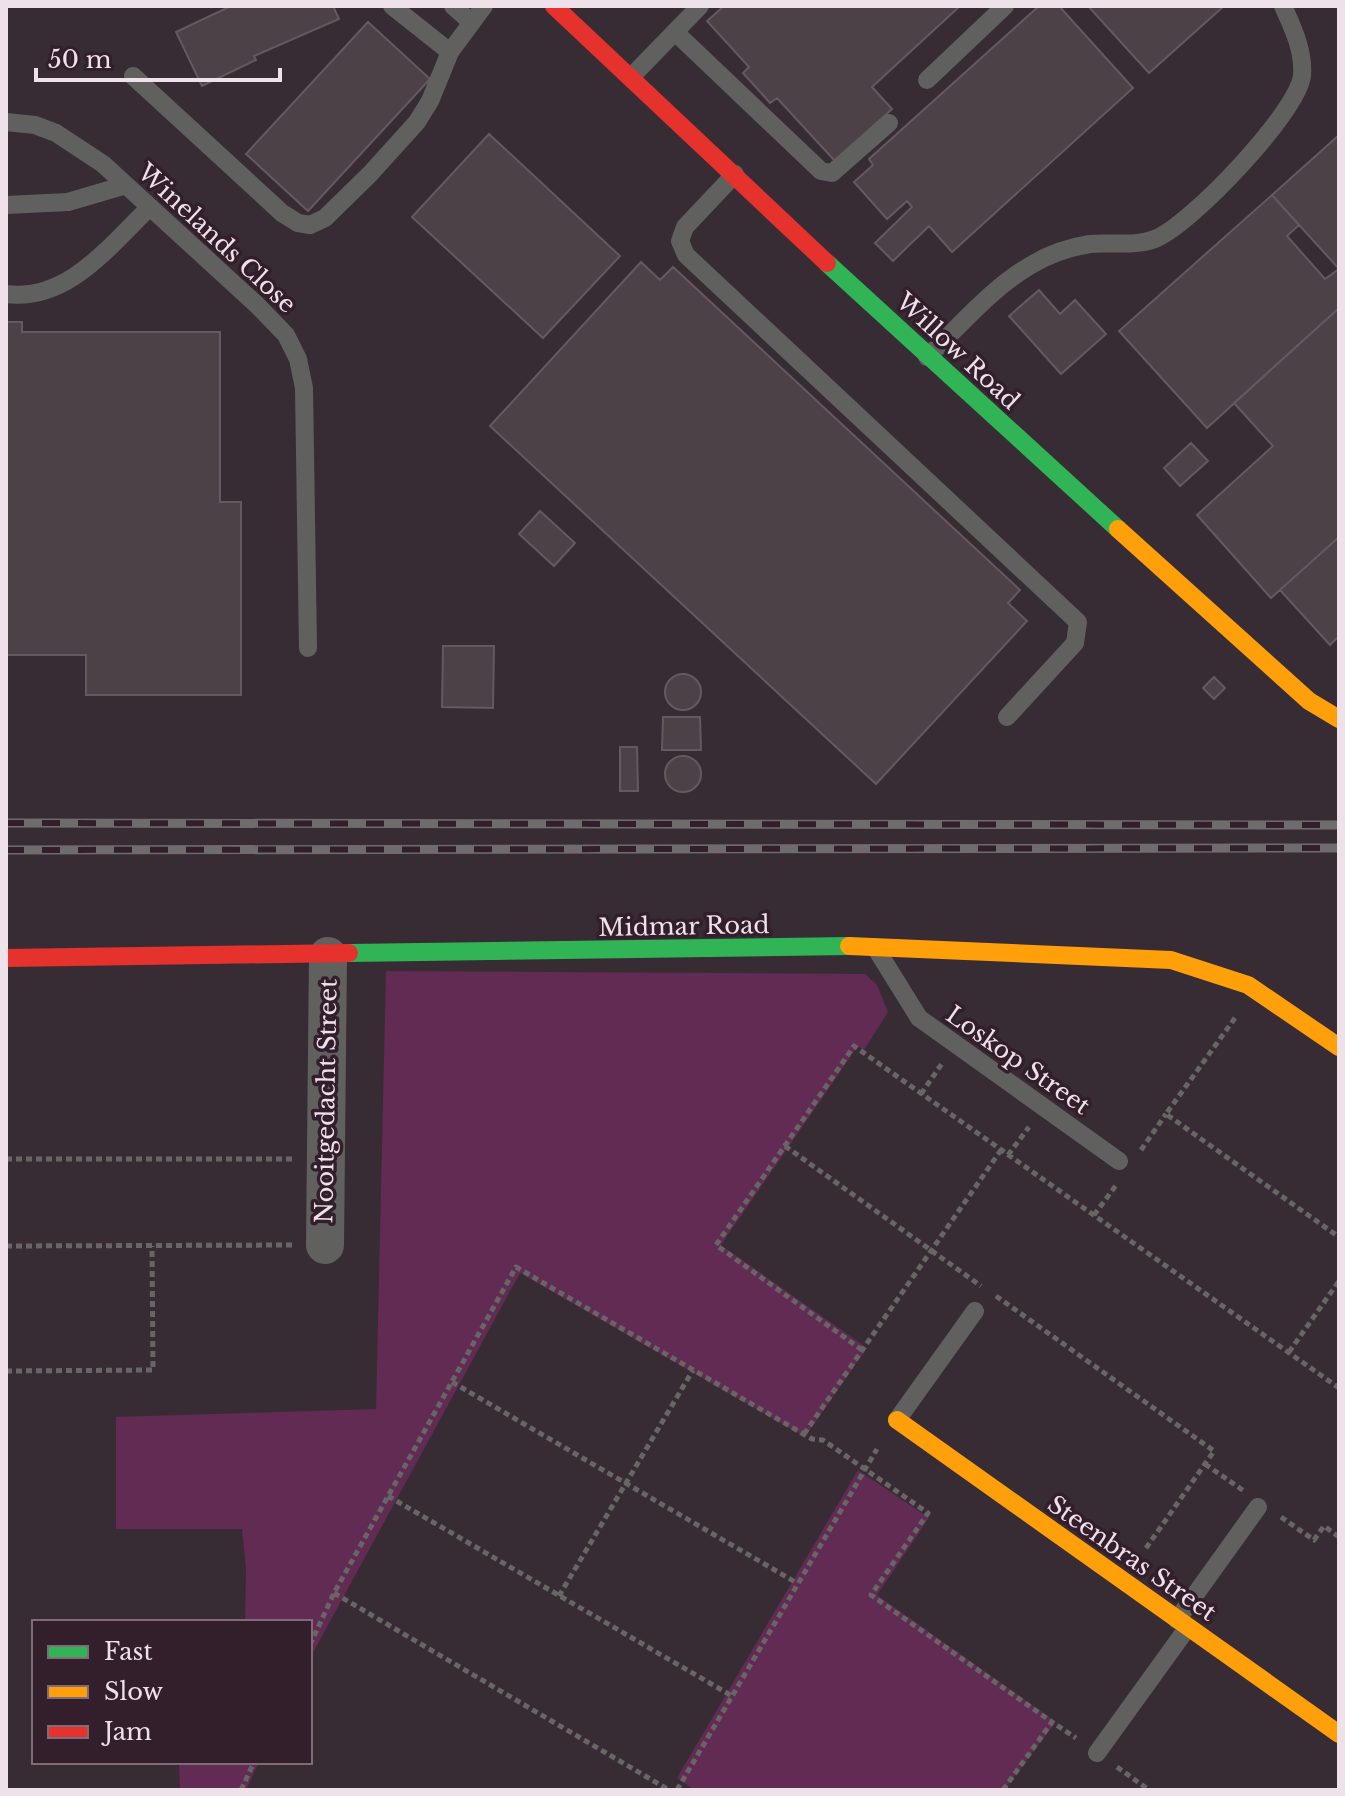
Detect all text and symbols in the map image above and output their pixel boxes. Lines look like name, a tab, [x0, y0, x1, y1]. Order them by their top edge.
scale bar	[36, 32, 280, 82]
text: 50 m	[48, 45, 112, 74]
street label: Winelands Close	[131, 157, 302, 319]
street label: Willow Road	[890, 286, 1026, 415]
street label: Midmar Road	[598, 910, 770, 942]
street label: Nooitgedacht Street	[309, 978, 343, 1224]
street label: Loskop Street	[940, 1000, 1096, 1120]
street label: Steenbras Street	[1042, 1489, 1222, 1627]
legend	[32, 1620, 312, 1764]
text: Fast	[104, 1637, 152, 1666]
text: Slow	[104, 1677, 163, 1706]
text: Jam	[101, 1717, 152, 1746]

